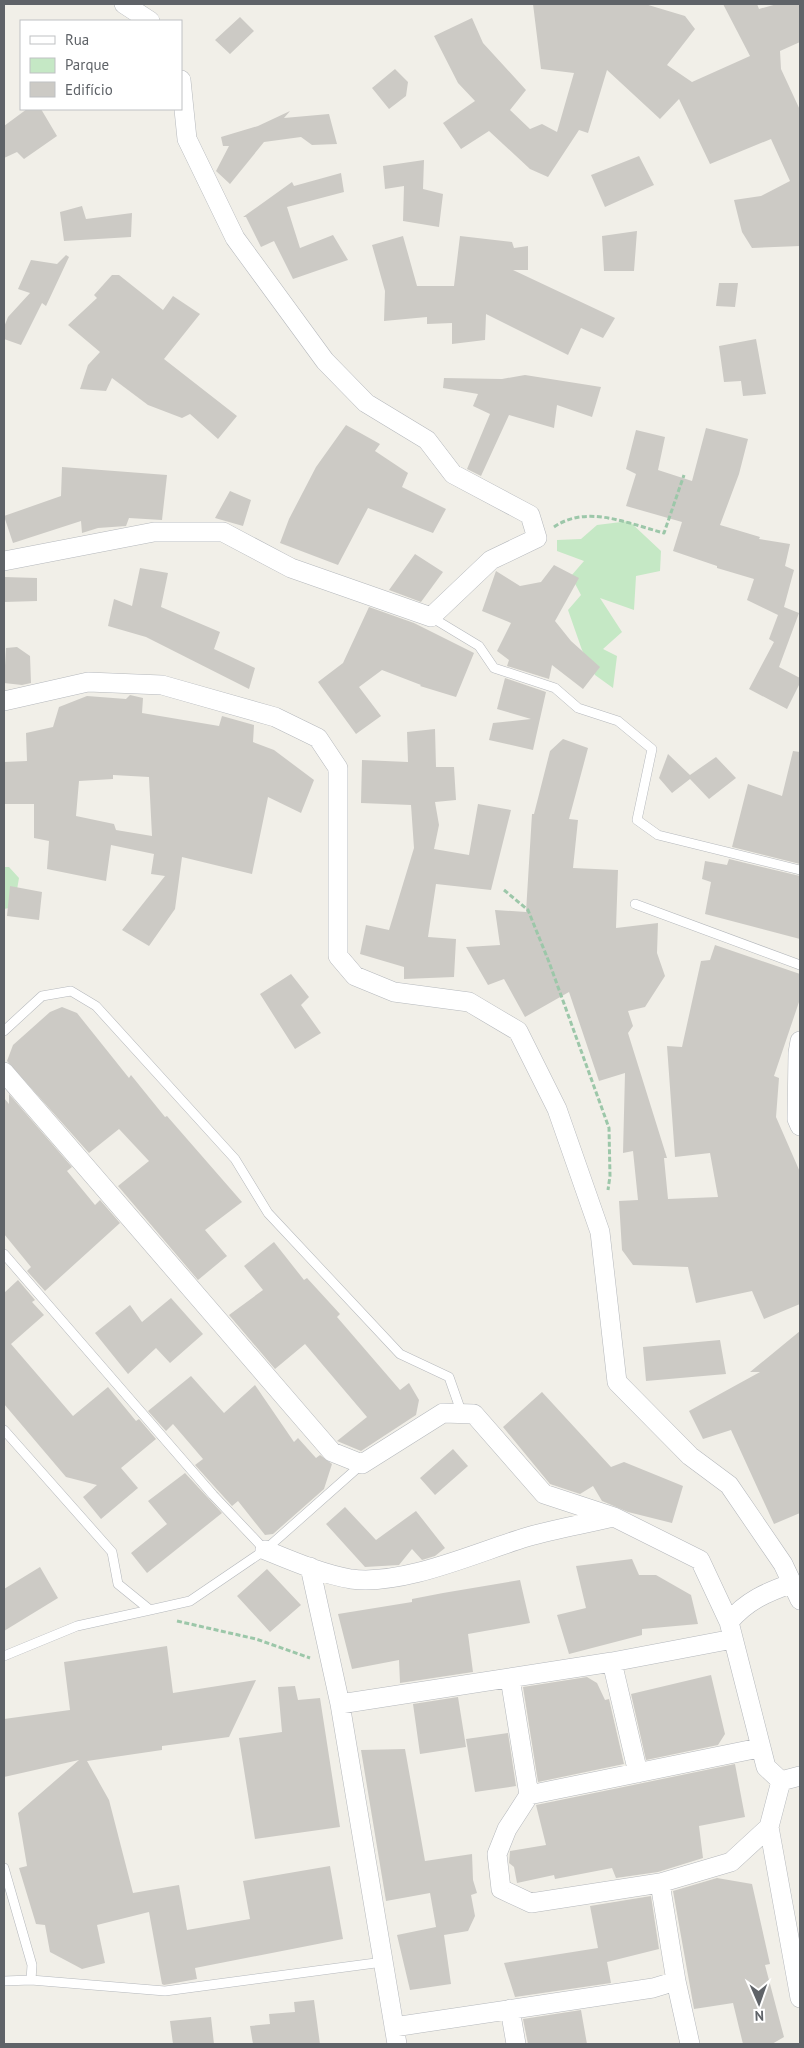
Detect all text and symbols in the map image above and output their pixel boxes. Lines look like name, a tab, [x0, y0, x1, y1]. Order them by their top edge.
legend	[20, 20, 182, 110]
text: Rua	[65, 30, 89, 49]
text: Parque	[65, 55, 109, 74]
text: Edifício	[65, 80, 113, 99]
north arrow	[734, 1978, 784, 2028]
text: N	[755, 2007, 764, 2025]

